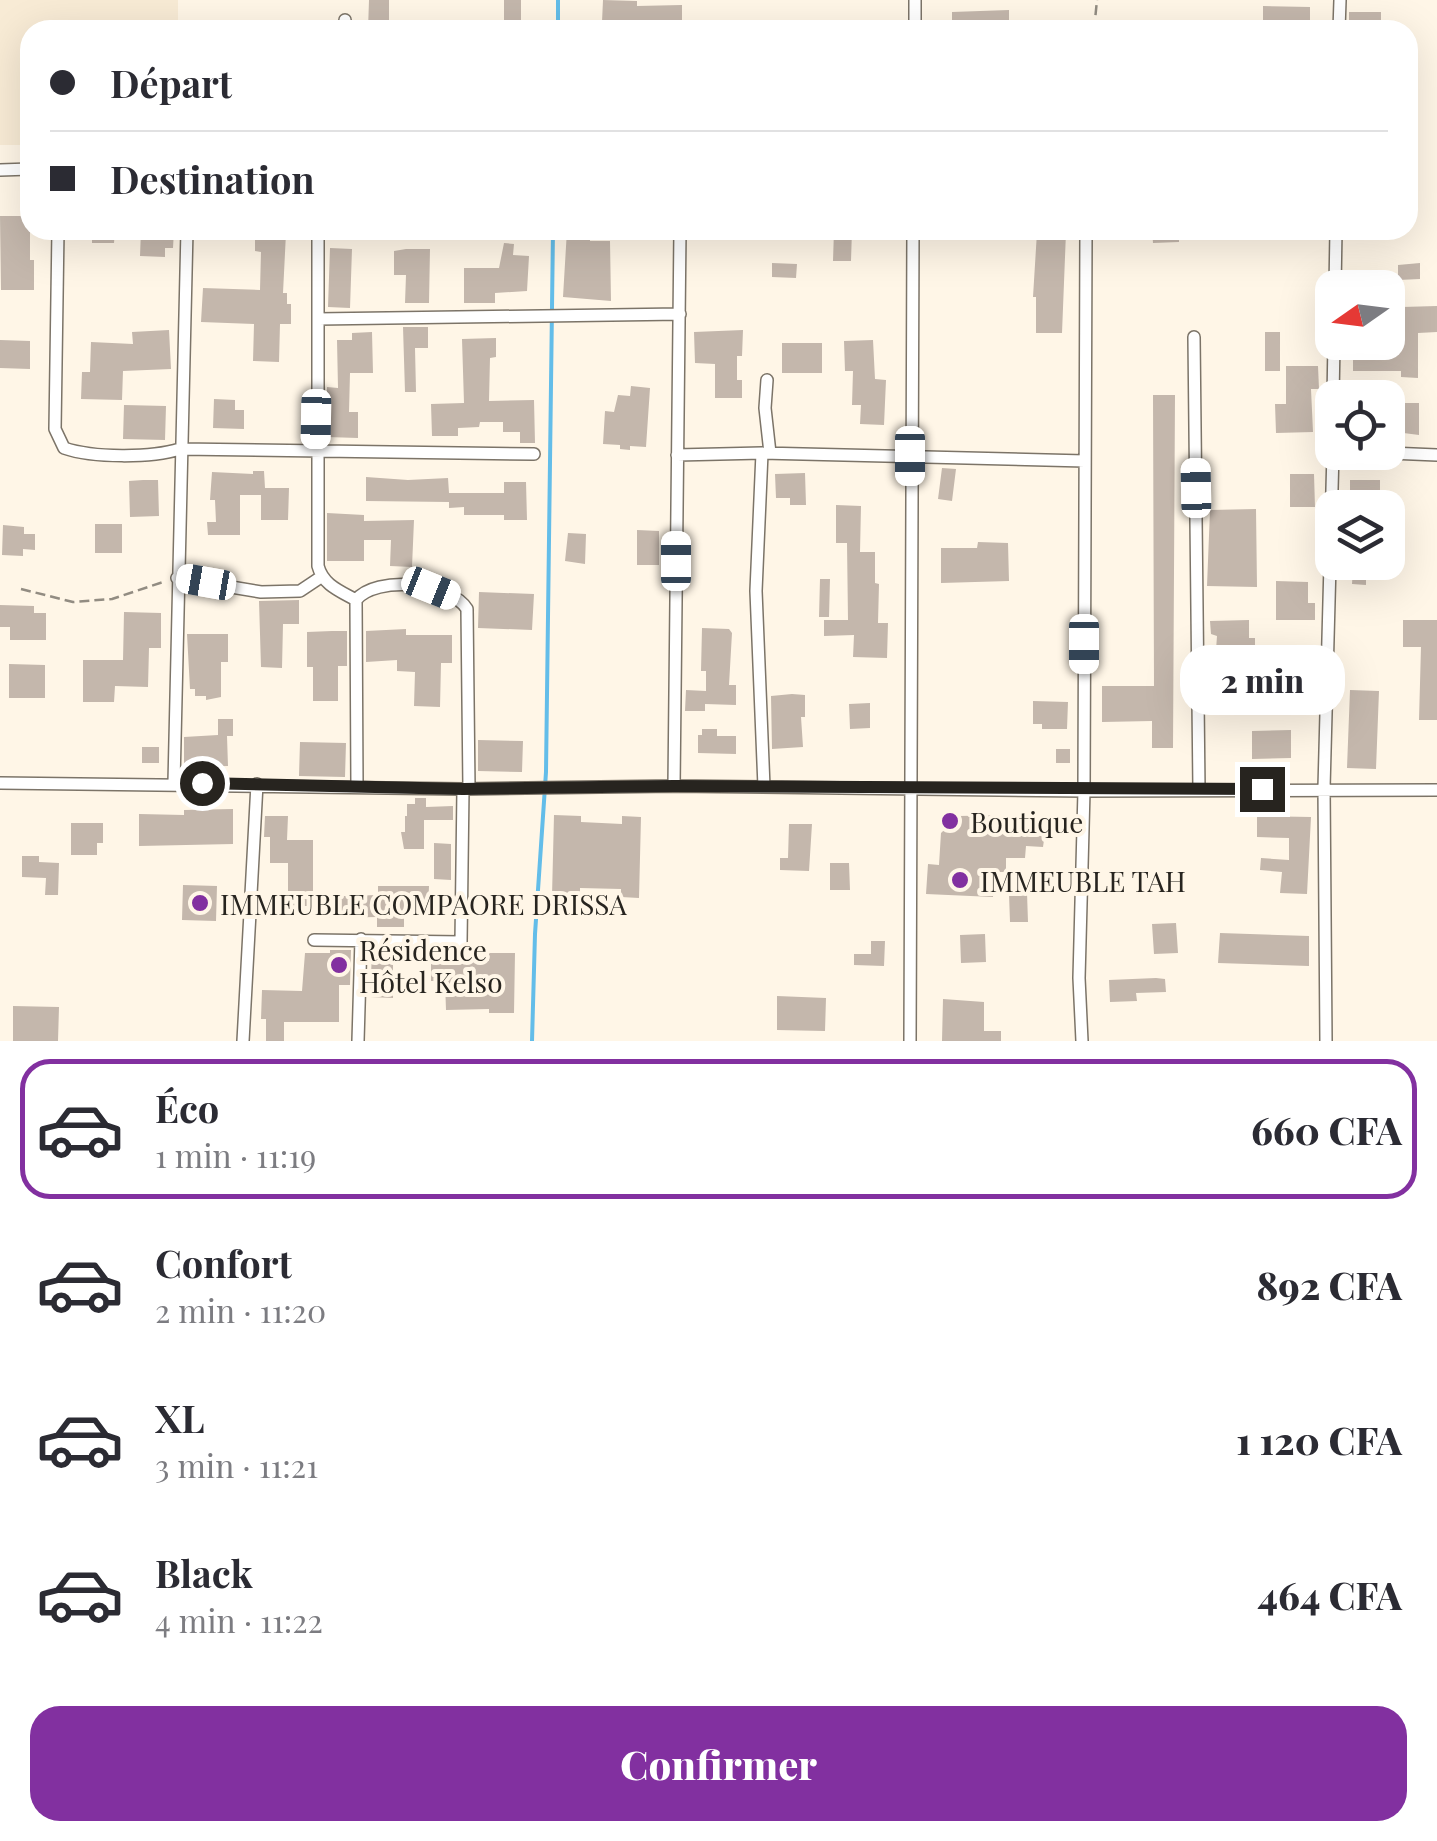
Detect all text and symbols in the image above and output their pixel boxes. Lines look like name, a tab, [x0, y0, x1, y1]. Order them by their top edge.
text: Départ	[110, 57, 232, 108]
text: Destination	[110, 153, 315, 204]
north arrow	[1315, 270, 1405, 360]
map controls	[1315, 270, 1405, 580]
button: locate	[1315, 380, 1405, 470]
car	[300, 389, 332, 449]
car	[895, 426, 925, 486]
car	[1180, 458, 1212, 518]
button: layers	[1315, 490, 1405, 580]
car	[661, 531, 691, 591]
car	[174, 562, 238, 602]
car	[398, 563, 464, 613]
car	[1069, 614, 1099, 674]
callout: 2 min	[1180, 644, 1344, 714]
text: 2 min	[1221, 658, 1304, 701]
route start	[180, 761, 225, 806]
route end	[1240, 767, 1285, 812]
place label: Boutique	[970, 803, 1083, 840]
marker: Boutique	[939, 810, 961, 832]
place label: IMMEUBLE TAH	[980, 862, 1186, 899]
marker: IMMEUBLE TAH	[949, 869, 971, 891]
place label: IMMEUBLE COMPAORE DRISSA	[220, 885, 627, 922]
marker: IMMEUBLE COMPAORE DRISSA	[189, 892, 211, 914]
place label: Résidence Hôtel Kelso	[359, 931, 502, 1000]
marker: Résidence Hôtel Kelso	[328, 954, 350, 976]
text: Éco	[155, 1082, 219, 1133]
icon: car	[35, 1084, 125, 1174]
text: 660 CFA	[1251, 1104, 1402, 1155]
text: 1 min · 11:19	[155, 1133, 316, 1176]
text: Confort	[155, 1237, 292, 1288]
icon: car	[35, 1239, 125, 1329]
text: 892 CFA	[1257, 1259, 1402, 1310]
text: 2 min · 11:20	[155, 1288, 326, 1331]
text: XL	[155, 1392, 204, 1443]
icon: car	[35, 1394, 125, 1484]
text: 1 120 CFA	[1236, 1414, 1402, 1465]
text: 3 min · 11:21	[155, 1443, 318, 1486]
text: Black	[155, 1547, 253, 1598]
icon: car	[35, 1549, 125, 1639]
text: 464 CFA	[1258, 1569, 1402, 1620]
text: 4 min · 11:22	[155, 1598, 323, 1641]
button: Confirmer	[30, 1706, 1407, 1821]

